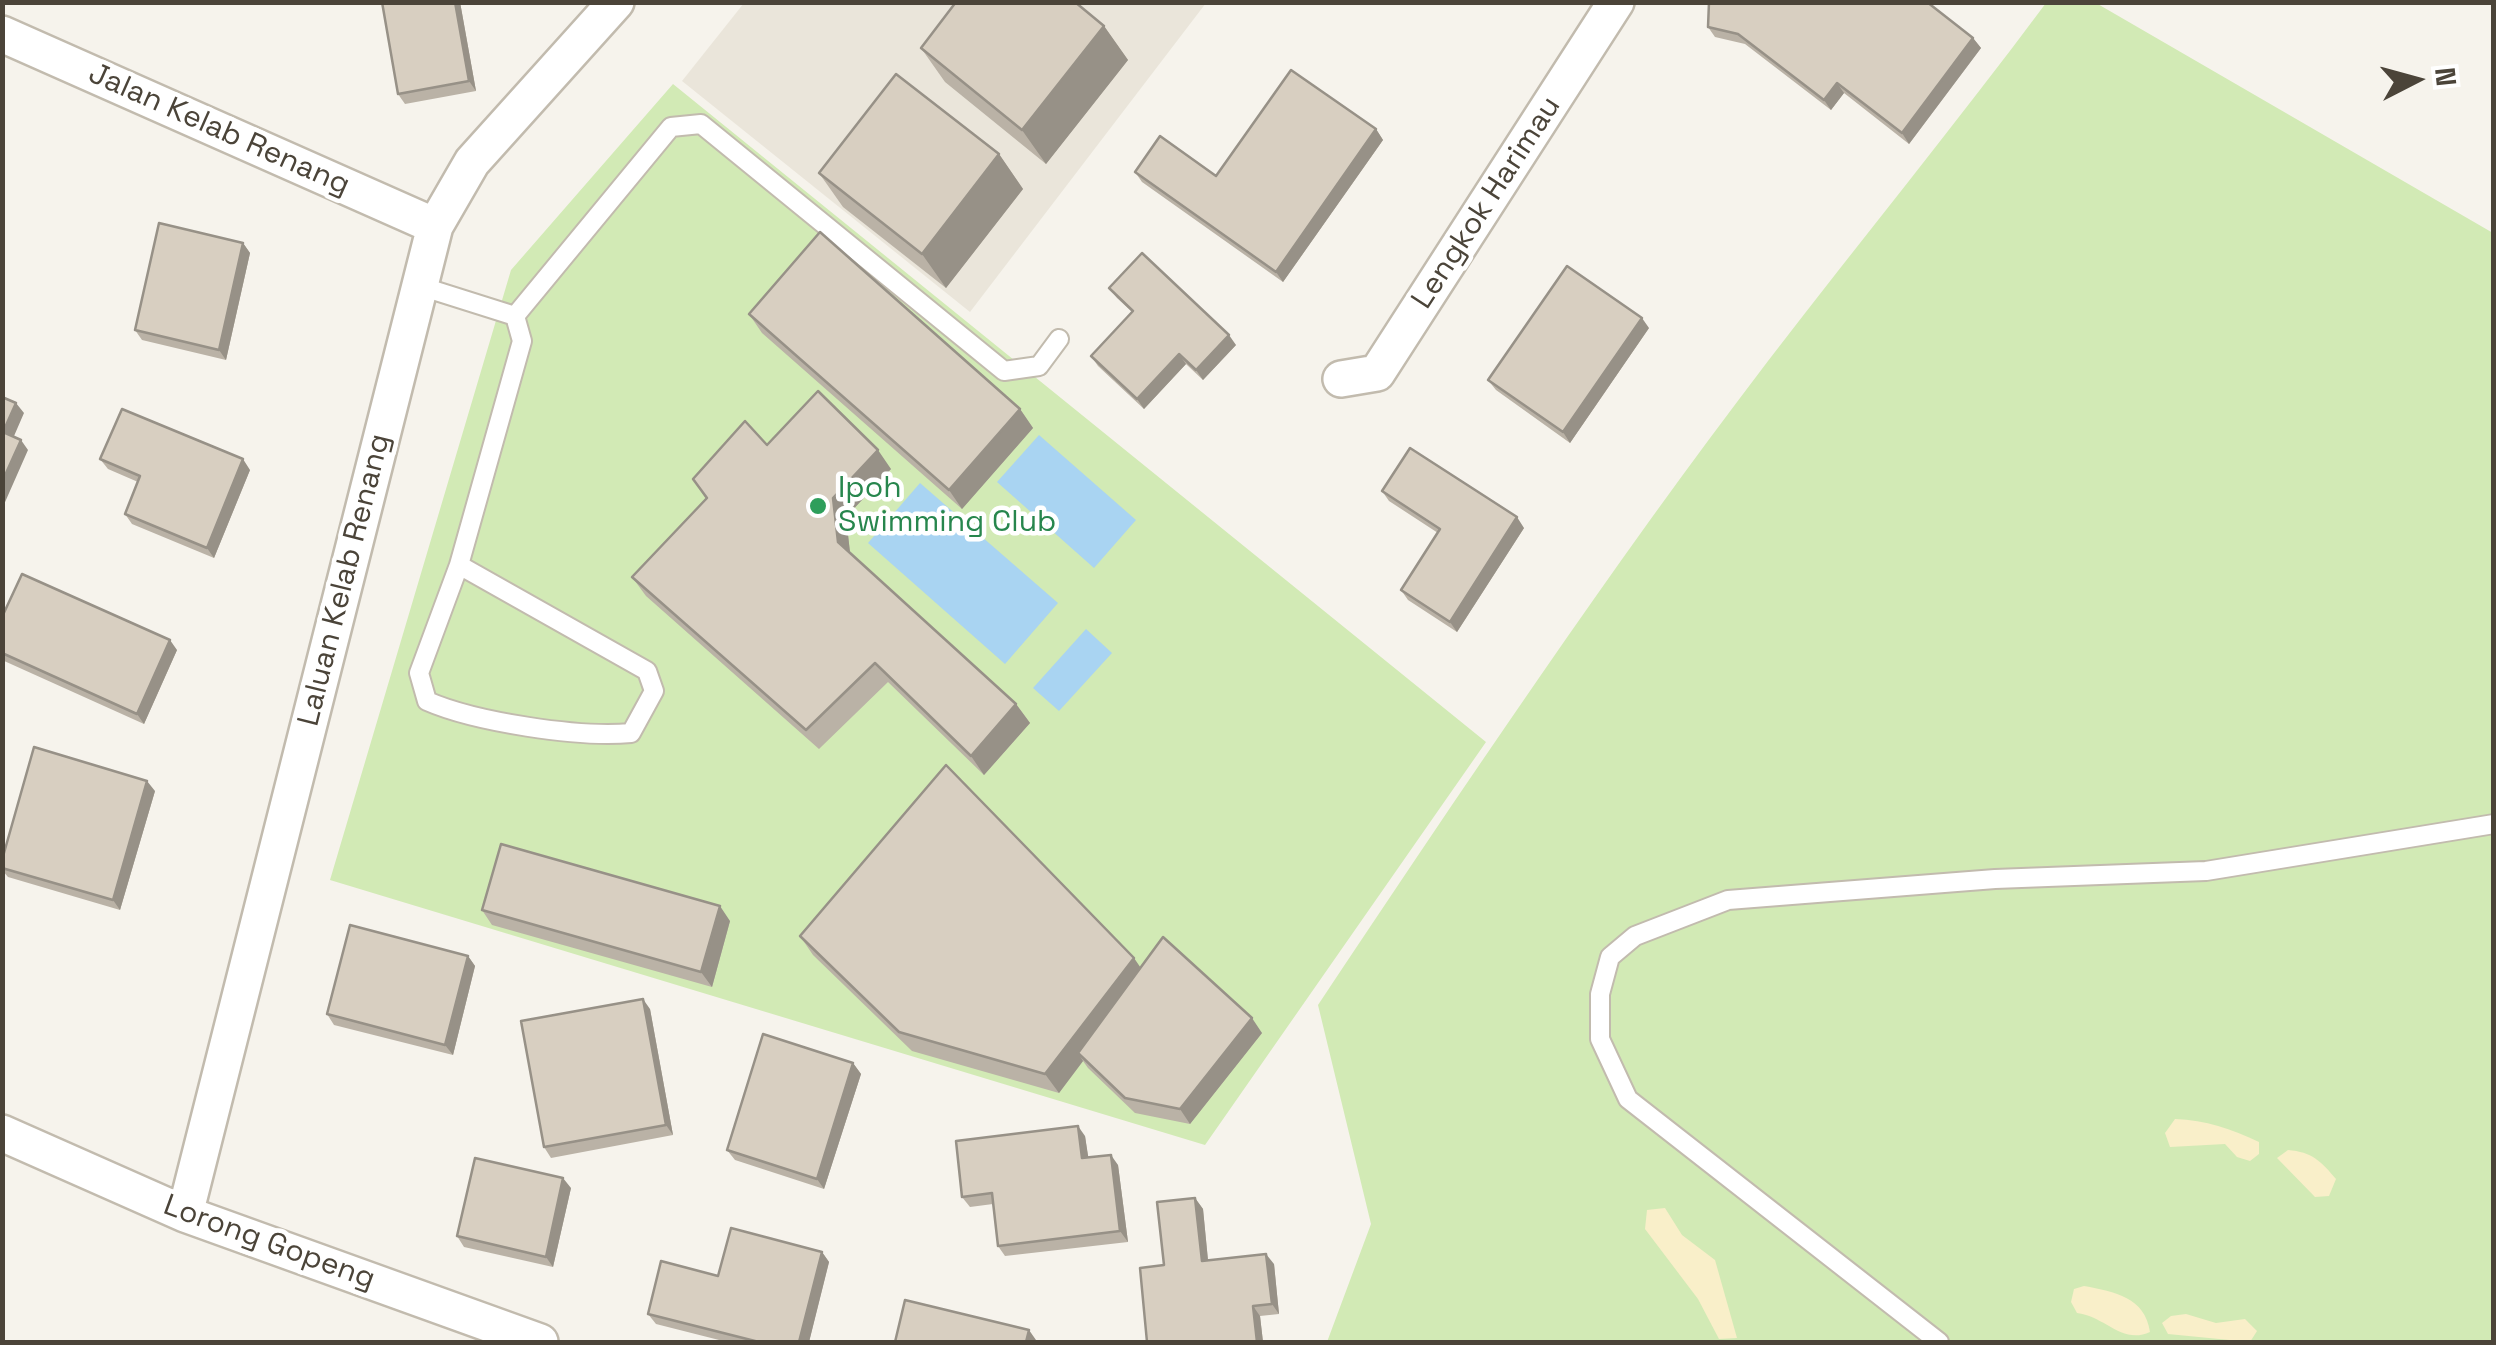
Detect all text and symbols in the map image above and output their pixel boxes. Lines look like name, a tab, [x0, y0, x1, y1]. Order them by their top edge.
north arrow	[2366, 30, 2466, 130]
street label: Jalan Kelab Renang	[83, 56, 355, 204]
text: N	[2427, 66, 2465, 88]
street label: Lengkok Harimau	[1405, 90, 1569, 316]
street label: Laluan Kelab Renang	[291, 430, 399, 730]
place label: Ipoh Swimming Club	[838, 471, 1056, 542]
marker: Ipoh Swimming Club	[807, 495, 829, 517]
street label: Lorong Gopeng	[158, 1188, 380, 1298]

